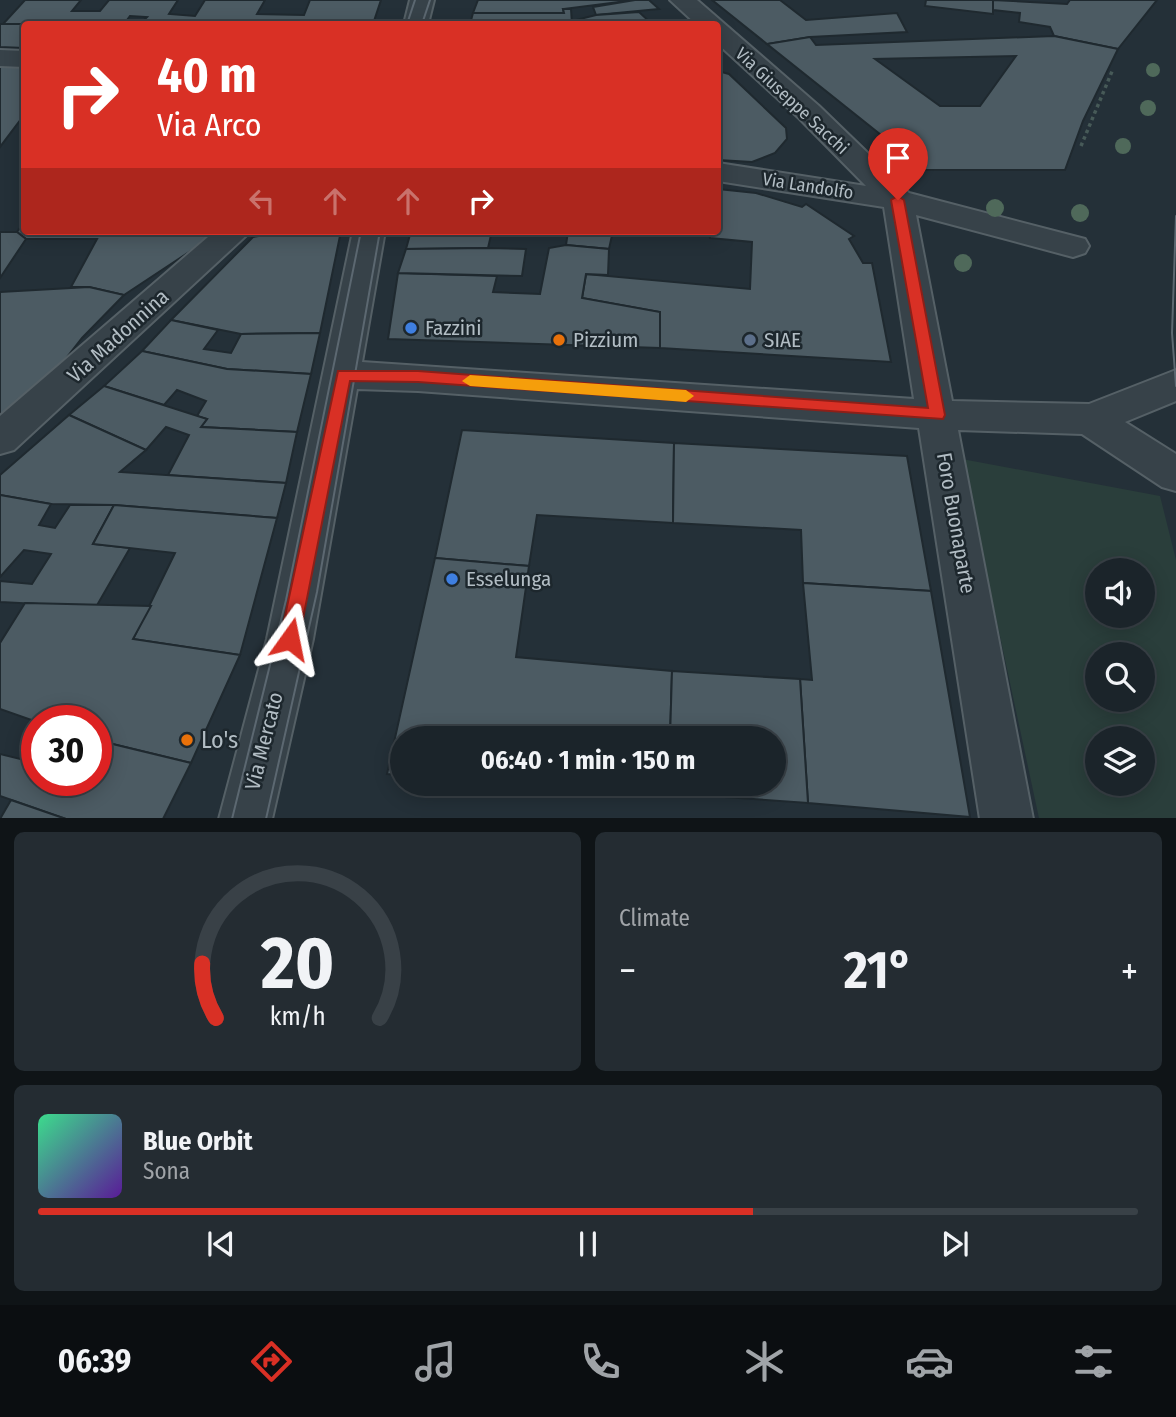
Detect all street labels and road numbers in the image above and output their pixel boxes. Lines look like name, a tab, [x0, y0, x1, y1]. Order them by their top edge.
street label: Via Giuseppe Sacchi	[731, 43, 853, 159]
street label: Via Landolfo	[761, 168, 855, 204]
street label: Via Madonnina	[62, 284, 174, 388]
street label: Foro Buonaparte	[931, 451, 981, 595]
street label: Via Mercato	[239, 689, 289, 793]

